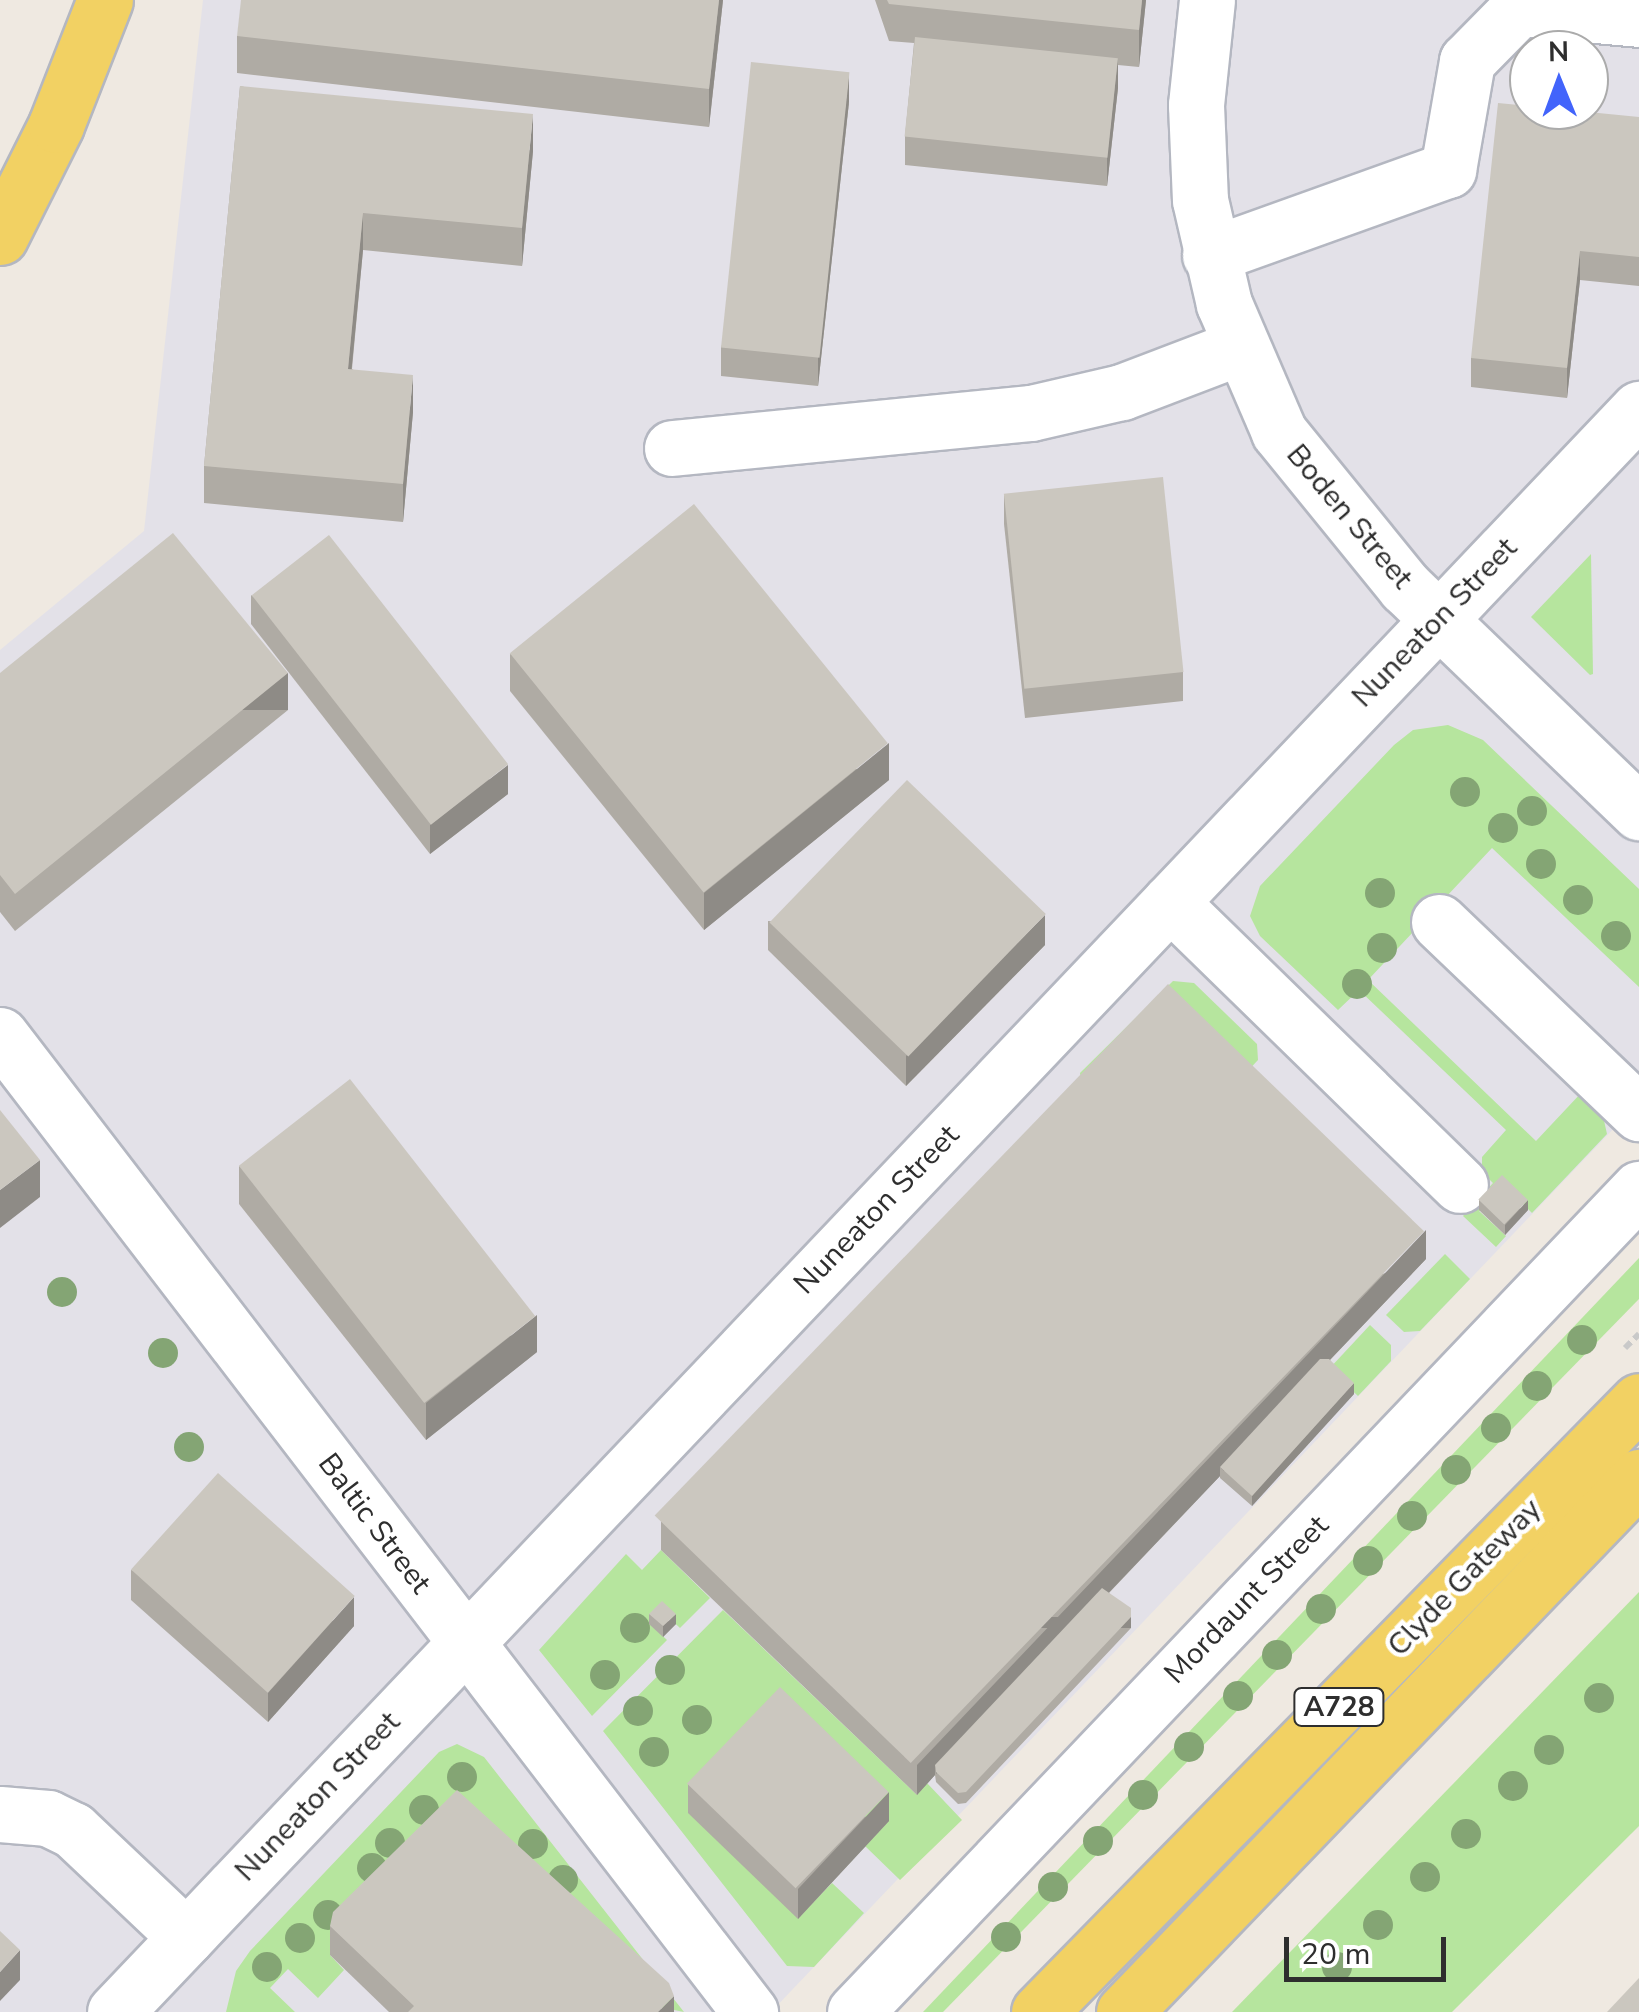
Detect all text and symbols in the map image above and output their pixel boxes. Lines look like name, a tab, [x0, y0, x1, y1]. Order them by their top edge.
north arrow	[1509, 30, 1609, 130]
text: N	[1548, 33, 1569, 71]
street label: Boden Street	[1278, 438, 1420, 596]
street label: Nuneaton Street	[1345, 531, 1525, 715]
street label: Nuneaton Street	[787, 1118, 967, 1302]
street label: Baltic Street	[310, 1447, 438, 1601]
street label: Clyde Gateway	[1381, 1492, 1549, 1664]
street label: Mordaunt Street	[1158, 1508, 1336, 1692]
road number: A728	[1292, 1684, 1386, 1730]
street label: Nuneaton Street	[228, 1705, 408, 1889]
scale bar	[1289, 1917, 1452, 1979]
text: 20 m	[1301, 1934, 1370, 1975]

